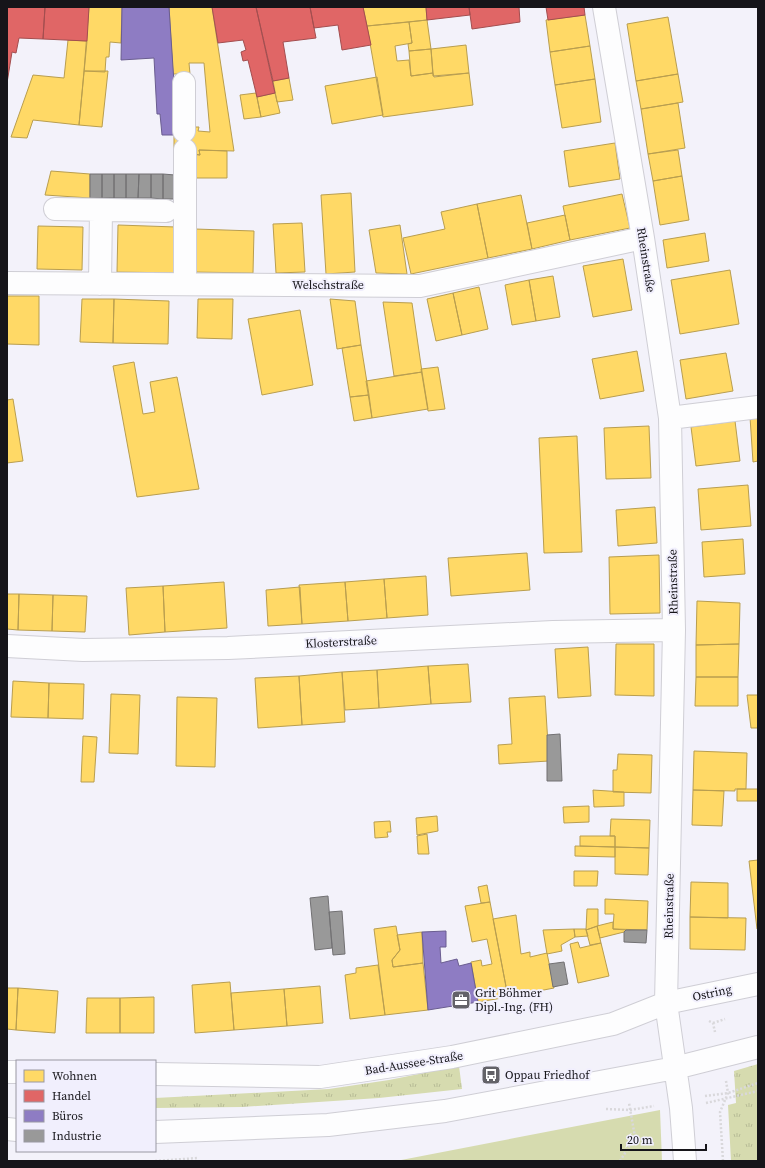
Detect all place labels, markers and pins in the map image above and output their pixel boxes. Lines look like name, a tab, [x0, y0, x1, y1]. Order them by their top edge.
place label: Grit Böhmer Dipl.-Ing. (FH)	[475, 985, 553, 1015]
office icon: Grit Böhmer Dipl.-Ing. (FH)	[450, 989, 472, 1011]
bus stop icon: Oppau Friedhof	[480, 1064, 502, 1086]
place label: Oppau Friedhof	[505, 1067, 591, 1083]

